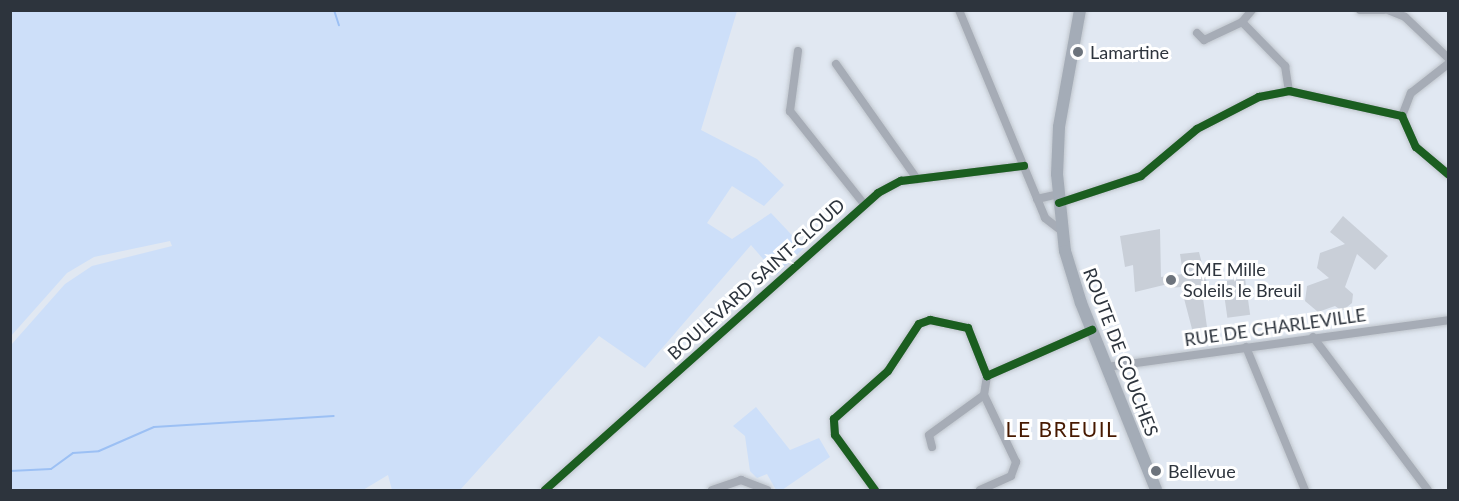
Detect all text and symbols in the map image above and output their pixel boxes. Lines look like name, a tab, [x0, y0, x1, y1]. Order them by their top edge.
place label: Lamartine	[1090, 41, 1169, 63]
marker: Lamartine	[1071, 45, 1085, 59]
street label: BOULEVARD SAINT-CLOUD	[663, 194, 849, 364]
place label: CME Mille Soleils le Breuil	[1183, 259, 1302, 302]
street label: ROUTE DE COUCHES	[1079, 265, 1163, 439]
marker: CME Mille Soleils le Breuil	[1164, 273, 1178, 287]
street label: RUE DE CHARLEVILLE	[1183, 304, 1367, 350]
district label: LE BREUIL	[1006, 416, 1118, 442]
place label: Bellevue	[1168, 460, 1236, 482]
marker: Bellevue	[1149, 464, 1163, 478]

